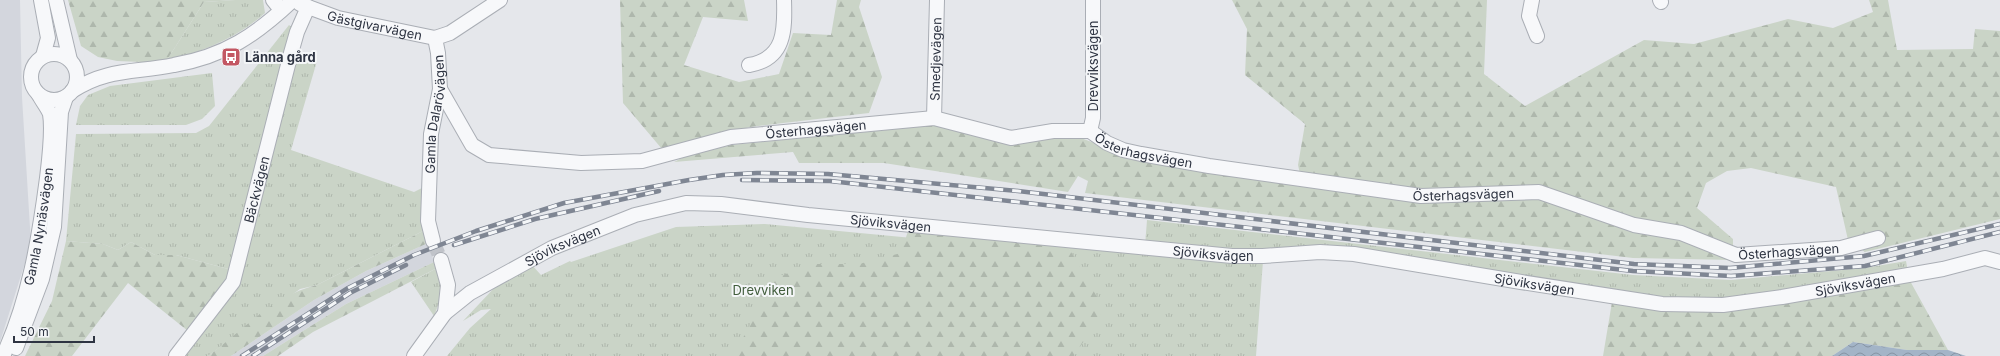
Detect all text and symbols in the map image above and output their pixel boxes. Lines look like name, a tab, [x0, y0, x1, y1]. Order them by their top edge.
street label: Gästgivarvägen	[325, 7, 424, 43]
street label: Smedjevägen	[926, 17, 945, 101]
street label: Drevviksvägen	[1085, 21, 1101, 111]
bus stop icon: Länna gård	[220, 46, 242, 68]
place label: Länna gård	[245, 49, 316, 65]
street label: Gamla Dalarövägen	[422, 54, 448, 174]
street label: Österhagsvägen	[765, 116, 867, 142]
street label: Österhagsvägen	[1092, 129, 1194, 171]
street label: Bäckvägen	[240, 154, 273, 224]
street label: Gamla Nynäsvägen	[20, 167, 56, 287]
street label: Österhagsvägen	[1412, 185, 1514, 204]
street label: Sjöviksvägen	[849, 211, 932, 235]
street label: Sjöviksvägen	[522, 222, 602, 270]
street label: Österhagsvägen	[1738, 240, 1840, 263]
street label: Sjöviksvägen	[1172, 242, 1254, 264]
street label: Sjöviksvägen	[1814, 269, 1897, 299]
street label: Sjöviksvägen	[1493, 270, 1576, 298]
park label: Drevviken	[732, 282, 794, 298]
scale bar	[14, 318, 94, 344]
text: 50 m	[20, 324, 49, 339]

